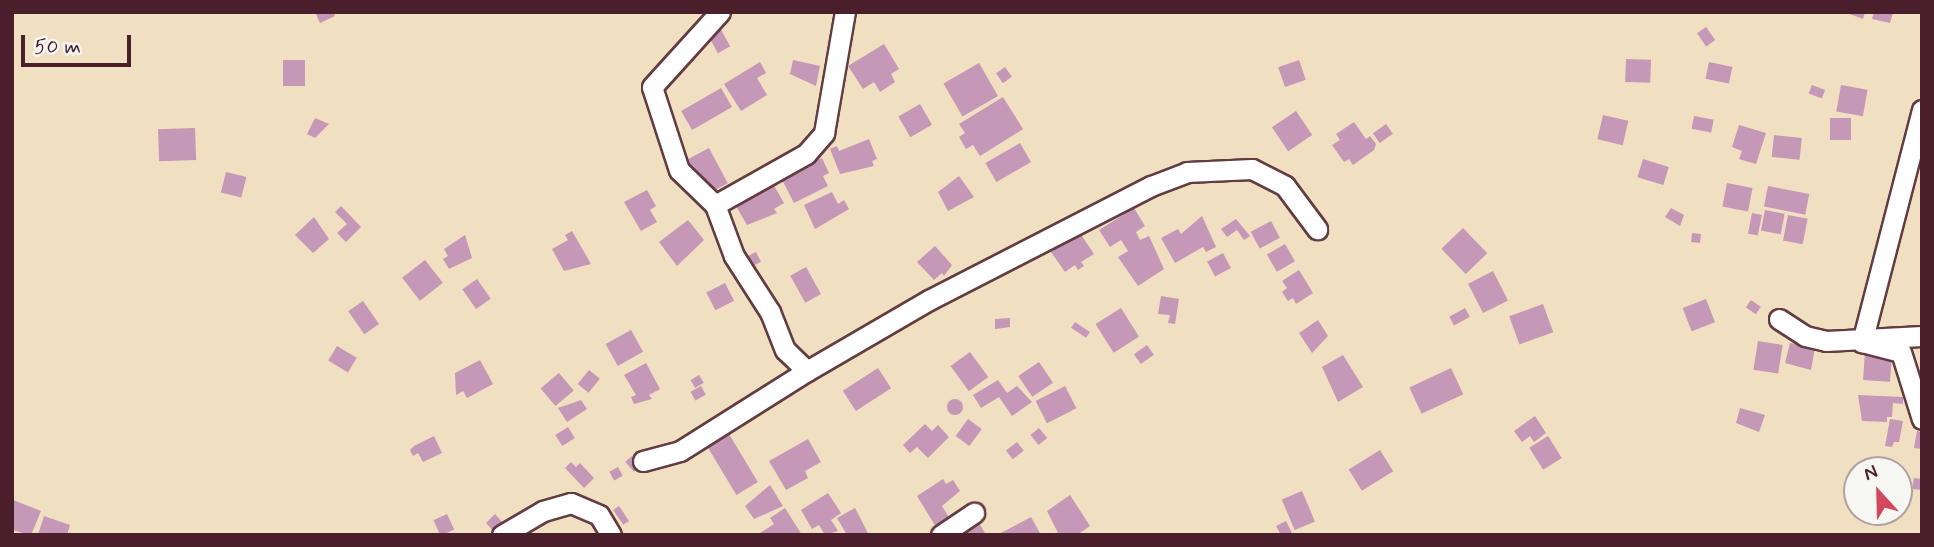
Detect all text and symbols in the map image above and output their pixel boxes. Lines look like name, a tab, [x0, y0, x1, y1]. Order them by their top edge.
scale bar	[24, 21, 135, 65]
text: 50 m	[34, 33, 81, 61]
north arrow	[1843, 456, 1913, 526]
text: N	[1860, 459, 1881, 487]

